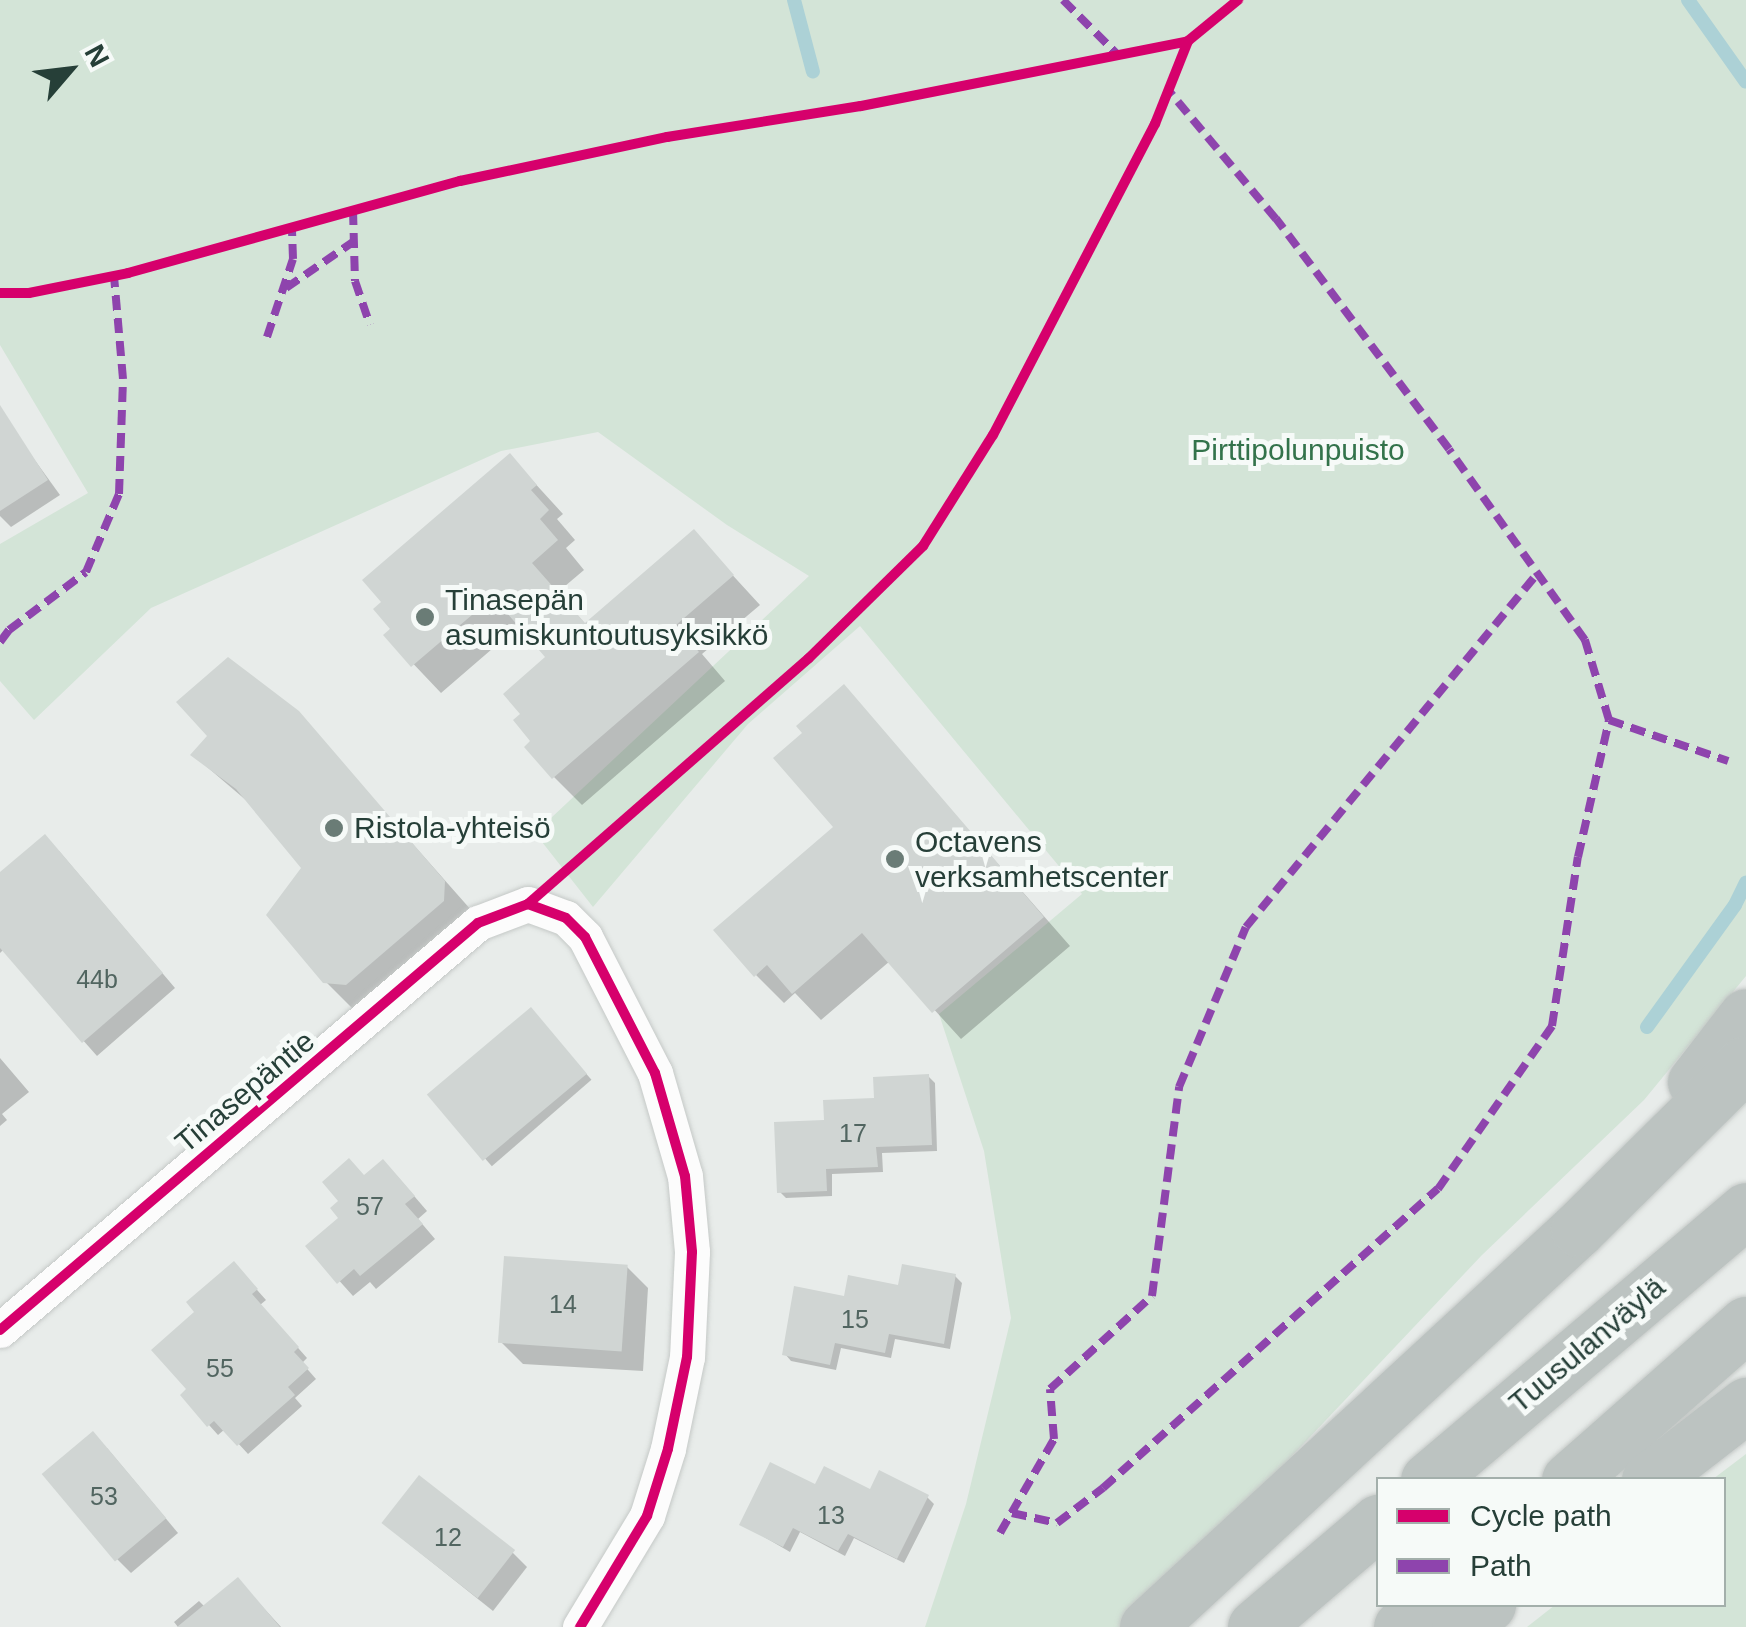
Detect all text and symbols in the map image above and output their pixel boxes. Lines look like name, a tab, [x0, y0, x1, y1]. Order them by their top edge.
north arrow	[20, 20, 120, 120]
text: N	[78, 39, 115, 72]
park label: Pirttipolunpuisto	[1191, 432, 1405, 468]
place label: Tinasepän asumiskuntoutusyksikkö	[445, 582, 768, 652]
marker: Tinasepän asumiskuntoutusyksikkö	[414, 606, 436, 628]
place label: Ristola-yhteisö	[354, 810, 551, 846]
marker: Ristola-yhteisö	[323, 817, 345, 839]
place label: Octavens verksamhetscenter	[915, 824, 1168, 894]
marker: Octavens verksamhetscenter	[884, 848, 906, 870]
house number: 44b	[76, 964, 118, 994]
street label: Tinasepäntie	[168, 1023, 322, 1161]
house number: 17	[839, 1118, 867, 1148]
house number: 57	[356, 1191, 384, 1221]
street label: Tuusulanväylä	[1502, 1269, 1672, 1421]
house number: 14	[549, 1289, 577, 1319]
house number: 15	[841, 1304, 869, 1334]
house number: 55	[206, 1353, 234, 1383]
legend	[1376, 1477, 1726, 1607]
house number: 53	[90, 1481, 118, 1511]
text: Cycle path	[1470, 1499, 1612, 1532]
house number: 13	[817, 1500, 845, 1530]
house number: 12	[434, 1522, 462, 1552]
text: Path	[1470, 1549, 1532, 1582]

